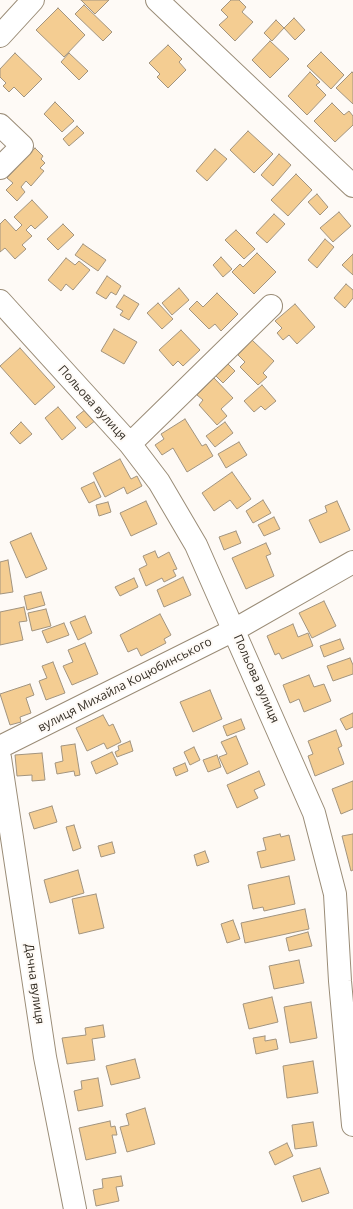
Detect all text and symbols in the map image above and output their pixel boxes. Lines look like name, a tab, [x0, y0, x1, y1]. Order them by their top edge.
street label: Польова вулиця	[55, 363, 129, 443]
street label: Польова вулиця	[230, 633, 282, 725]
street label: вулиця Михайла Коцюбинського	[36, 635, 214, 735]
street label: Дачна вулиця	[21, 943, 47, 1025]

